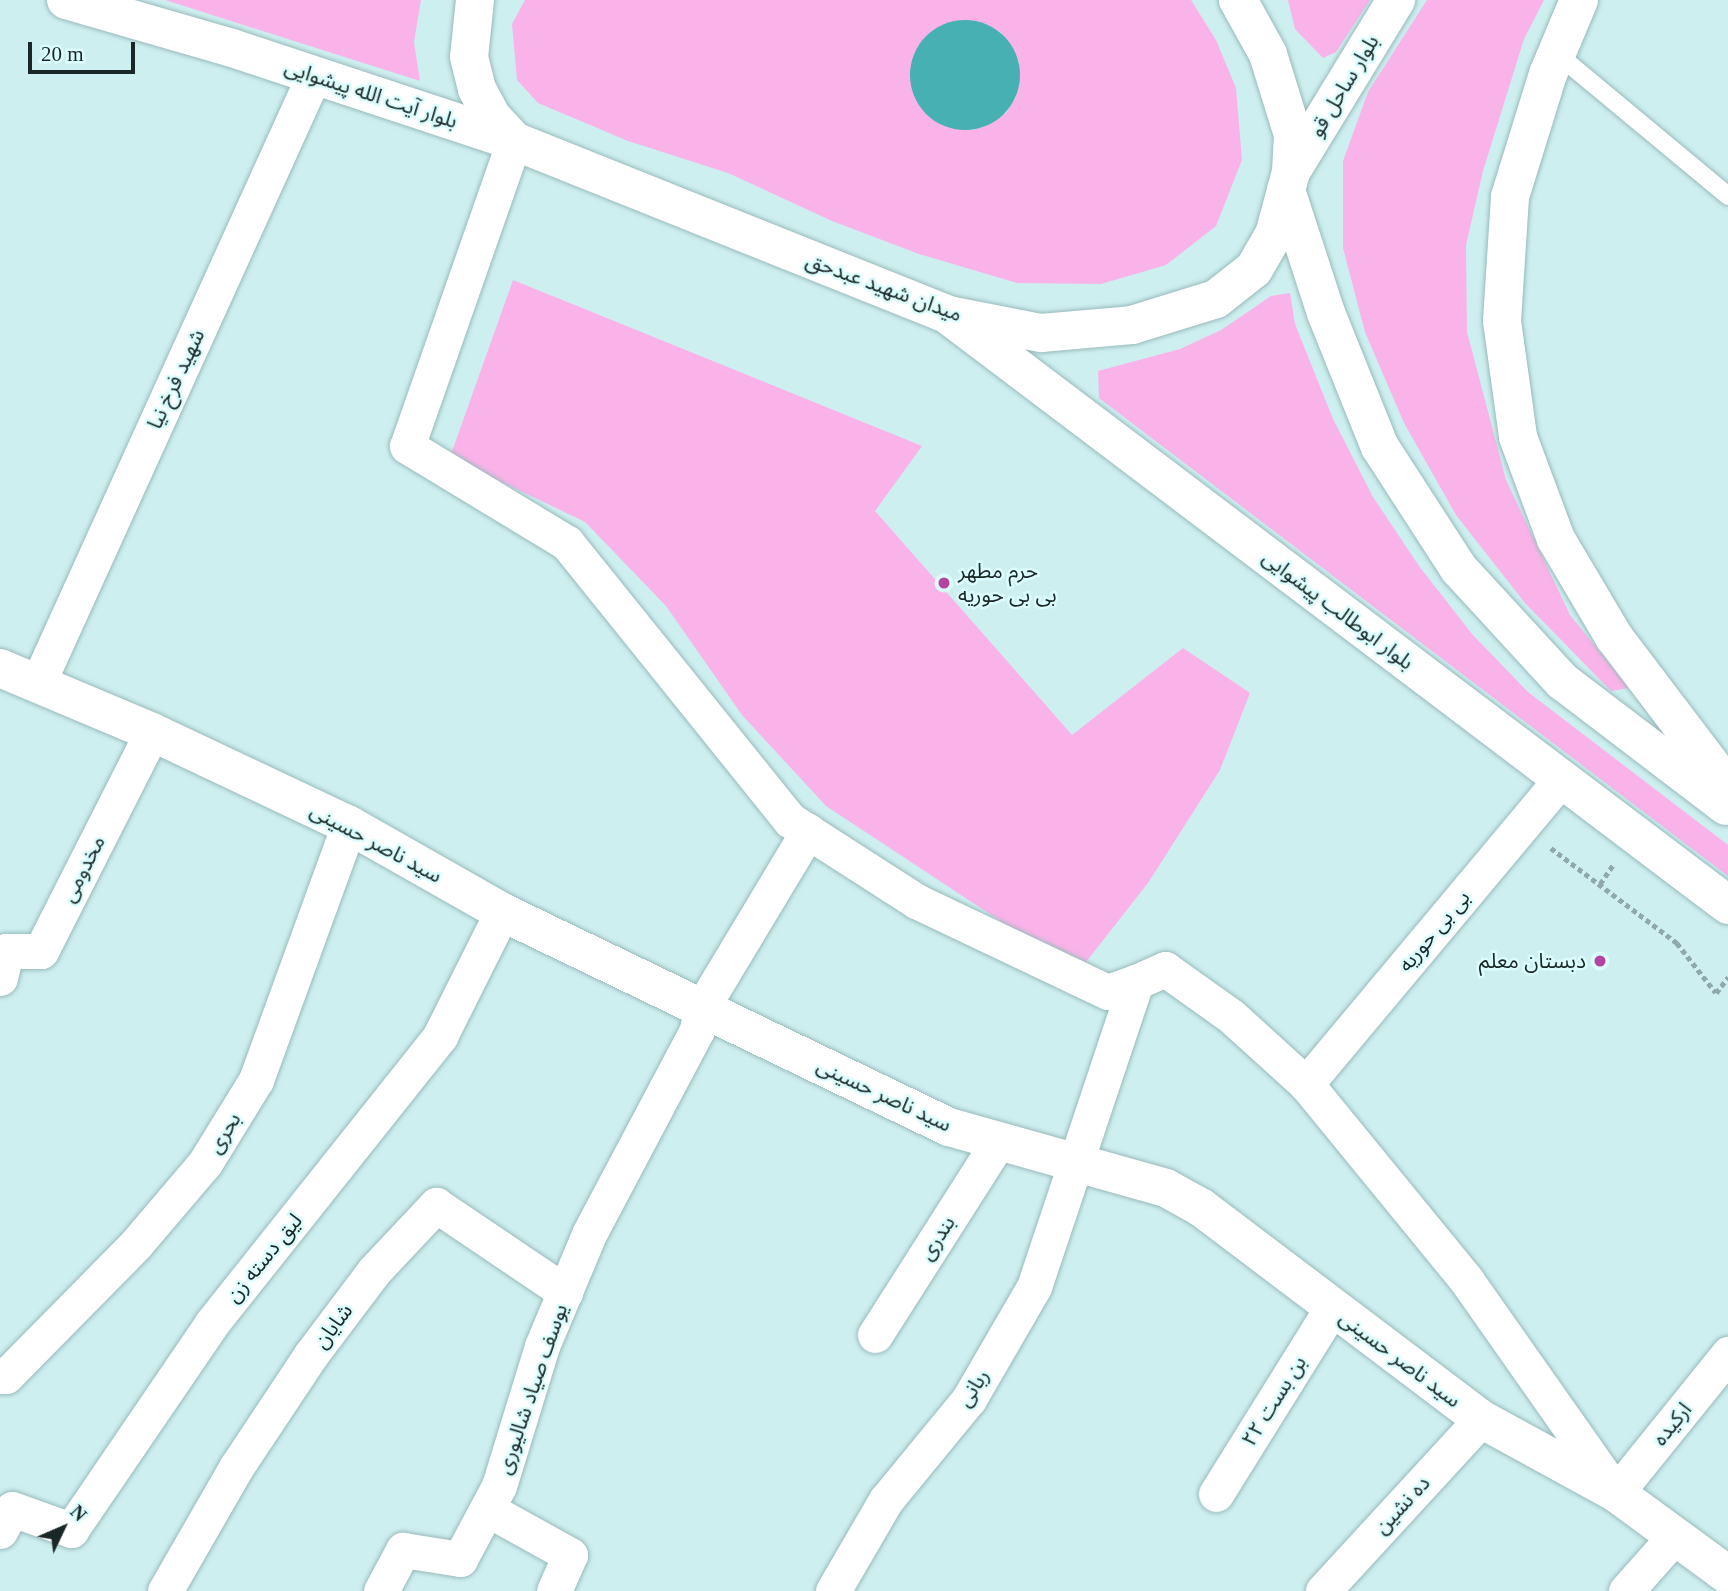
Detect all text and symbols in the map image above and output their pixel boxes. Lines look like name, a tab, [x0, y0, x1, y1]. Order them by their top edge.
scale bar	[32, 28, 138, 72]
street label: بلوار ساحل قو	[1304, 30, 1384, 142]
text: 20 m	[41, 42, 84, 66]
street label: بلوار آیت الله پیشوایی	[281, 54, 461, 134]
street label: میدان شهید عبدحق	[802, 247, 966, 327]
street label: شهید فرخ نیا	[142, 325, 210, 433]
street label: بلوار ابوطالب پیشوایی	[1257, 545, 1419, 675]
place label: حرم مطهر بی بی حوریه	[958, 558, 1057, 608]
marker: حرم مطهر بی بی حوریه	[936, 575, 952, 591]
street label: سید ناصر حسینی	[306, 798, 446, 888]
street label: مخدومی	[56, 831, 110, 907]
street label: بی بی حوریه	[1393, 885, 1475, 977]
place label: دبستان معلم	[1479, 948, 1586, 974]
marker: دبستان معلم	[1592, 953, 1608, 969]
street label: سید ناصر حسینی	[813, 1053, 955, 1137]
street label: بحری	[202, 1108, 246, 1158]
street label: لیق دسته زن	[220, 1208, 308, 1308]
street label: بندری	[913, 1211, 961, 1265]
street label: شایان	[308, 1299, 358, 1353]
street label: یوسف صیاد شالیوری	[491, 1300, 573, 1478]
street label: سید ناصر حسینی	[1334, 1305, 1466, 1413]
street label: بن بست ۲۲	[1236, 1351, 1312, 1451]
street label: ربانی	[952, 1364, 994, 1412]
street label: ارکیده	[1647, 1397, 1697, 1451]
street label: ده نشین	[1369, 1471, 1435, 1539]
north arrow	[28, 1493, 98, 1563]
text: N	[66, 1501, 91, 1525]

